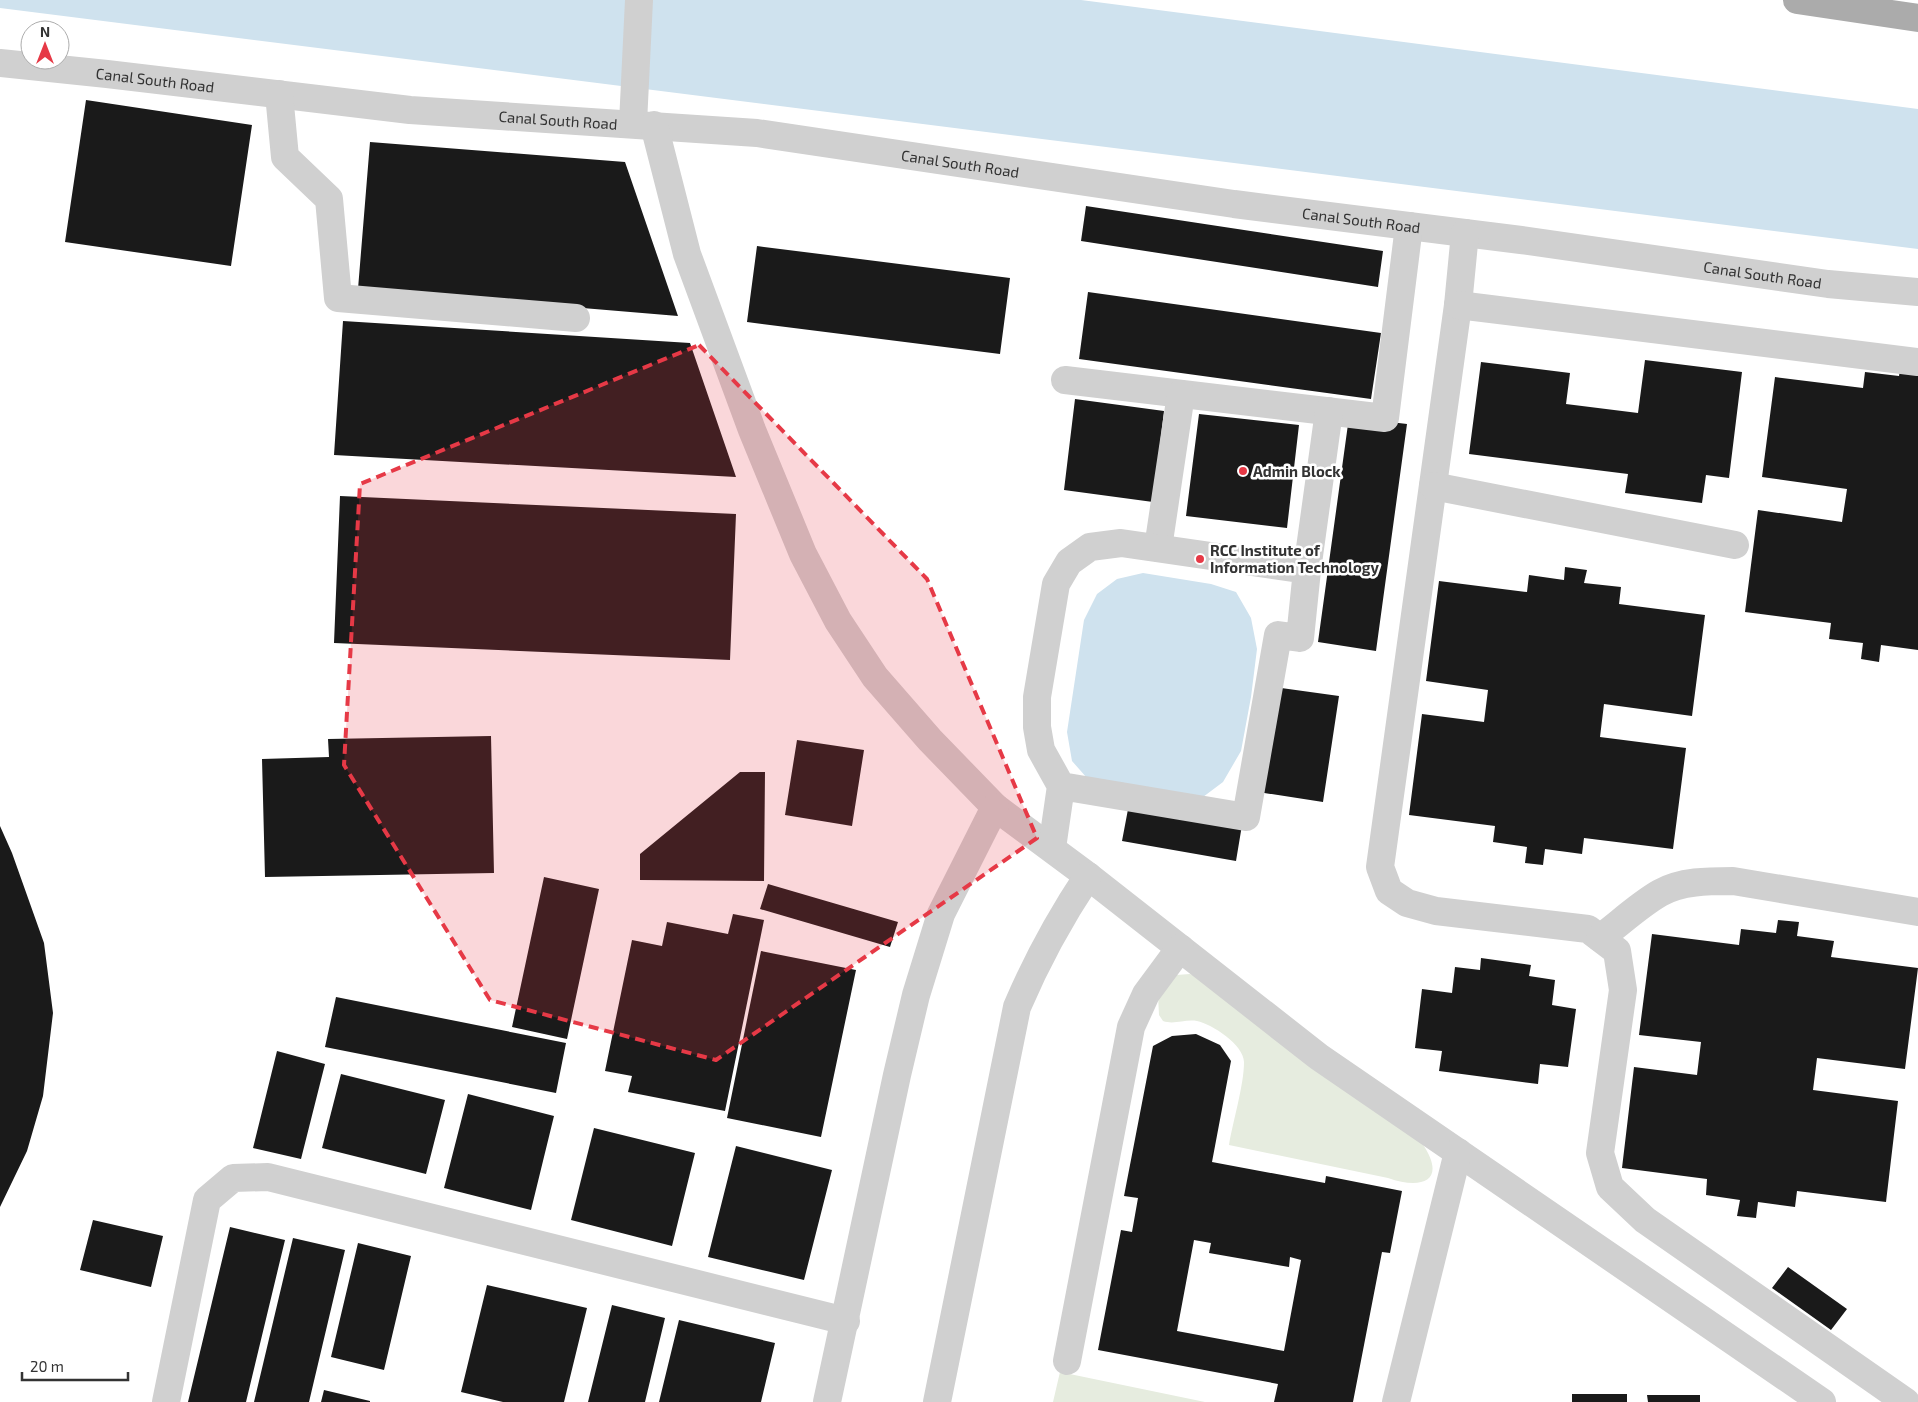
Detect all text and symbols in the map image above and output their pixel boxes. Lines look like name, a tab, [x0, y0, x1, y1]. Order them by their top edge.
north arrow	[20, 20, 70, 70]
text: N	[40, 23, 50, 40]
street label: Canal South Road	[95, 64, 215, 96]
street label: Canal South Road	[498, 107, 618, 133]
street label: Canal South Road	[900, 146, 1021, 181]
street label: Canal South Road	[1301, 204, 1422, 236]
street label: Canal South Road	[1702, 257, 1823, 292]
place label: Admin Block	[1253, 462, 1341, 480]
marker: Admin Block	[1237, 465, 1249, 477]
place label: RCC Institute of Information Technology	[1210, 541, 1379, 577]
marker: RCC Institute of Information Technology	[1194, 553, 1206, 565]
scale bar	[22, 1350, 129, 1382]
text: 20 m	[30, 1357, 64, 1375]

